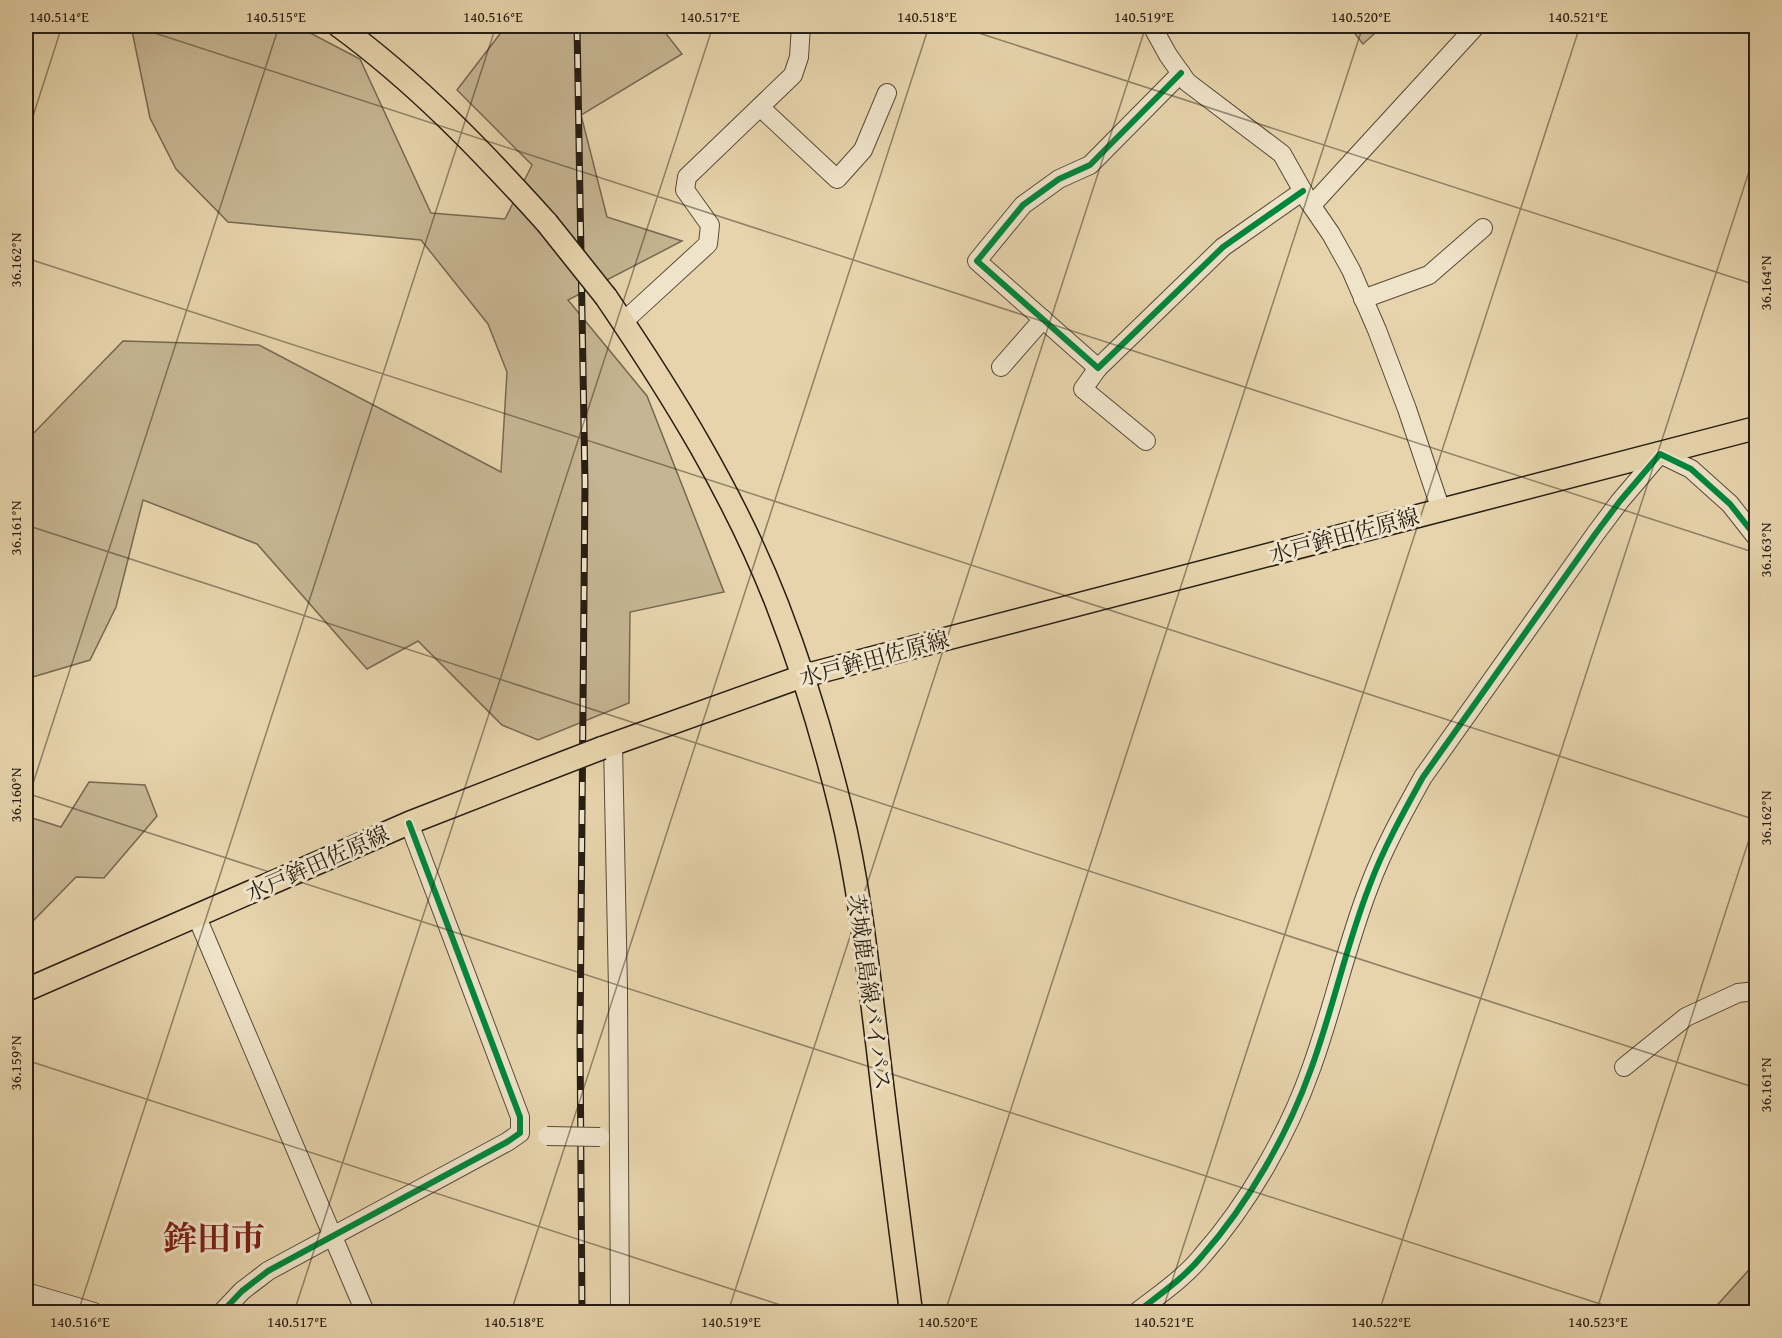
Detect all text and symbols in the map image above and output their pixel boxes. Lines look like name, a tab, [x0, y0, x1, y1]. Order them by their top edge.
text: 140.514°E	[29, 6, 89, 27]
text: 140.515°E	[246, 6, 306, 27]
text: 140.516°E	[463, 6, 523, 27]
text: 140.517°E	[680, 6, 740, 27]
text: 140.518°E	[897, 6, 957, 27]
text: 140.519°E	[1114, 6, 1174, 27]
text: 140.520°E	[1331, 6, 1391, 27]
text: 140.521°E	[1548, 6, 1608, 27]
text: 36.162°N	[5, 232, 26, 287]
text: 36.164°N	[1755, 255, 1776, 310]
text: 36.161°N	[5, 500, 26, 555]
street label: 水戸鉾田佐原線	[1265, 500, 1423, 570]
text: 36.163°N	[1755, 522, 1776, 577]
street label: 水戸鉾田佐原線	[795, 623, 953, 693]
text: 36.160°N	[5, 767, 26, 822]
text: 36.162°N	[1755, 790, 1776, 845]
street label: 水戸鉾田佐原線	[240, 817, 394, 909]
street label: 茨城鹿島線バイパス	[840, 892, 900, 1092]
text: 36.159°N	[5, 1035, 26, 1090]
text: 36.161°N	[1755, 1057, 1776, 1112]
district label: 鉾田市	[163, 1213, 265, 1262]
text: 140.516°E	[50, 1311, 110, 1332]
text: 140.517°E	[267, 1311, 327, 1332]
text: 140.518°E	[484, 1311, 544, 1332]
text: 140.519°E	[701, 1311, 761, 1332]
text: 140.520°E	[918, 1311, 978, 1332]
text: 140.521°E	[1134, 1311, 1194, 1332]
text: 140.522°E	[1351, 1311, 1411, 1332]
text: 140.523°E	[1568, 1311, 1628, 1332]

